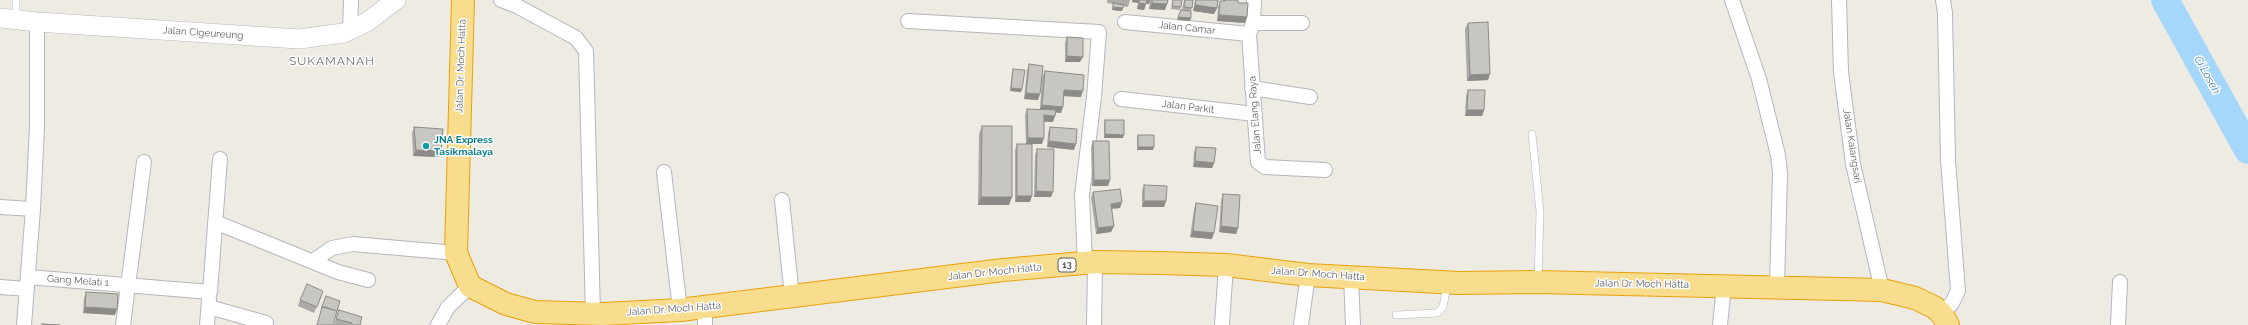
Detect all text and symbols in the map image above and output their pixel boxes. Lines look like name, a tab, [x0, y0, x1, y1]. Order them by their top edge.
street label: Jalan Dr. Moch Hatta	[453, 19, 469, 113]
street label: Jalan Camar	[1158, 19, 1216, 37]
street label: Jalan Cigeureung	[162, 24, 244, 42]
district label: SUKAMANAH	[289, 54, 375, 68]
water label: Ci Loseh	[2191, 54, 2223, 96]
street label: Jalan Elang Raya	[1246, 76, 1264, 154]
street label: Jalan Parkit	[1161, 98, 1215, 116]
street label: Jalan Kalangsari	[1840, 108, 1864, 184]
place label: JNA Express Tasikmalaya	[434, 134, 493, 158]
marker: JNA Express Tasikmalaya	[421, 141, 431, 151]
road number: 13	[1058, 258, 1076, 272]
street label: Jalan Dr. Moch Hatta	[948, 261, 1042, 283]
street label: Jalan Dr. Moch Hatta	[1271, 265, 1365, 283]
street label: Gang Melati 1	[47, 273, 109, 289]
street label: Jalan Dr. Moch Hatta	[1595, 277, 1689, 291]
street label: Jalan Dr. Moch Hatta	[627, 300, 721, 318]

